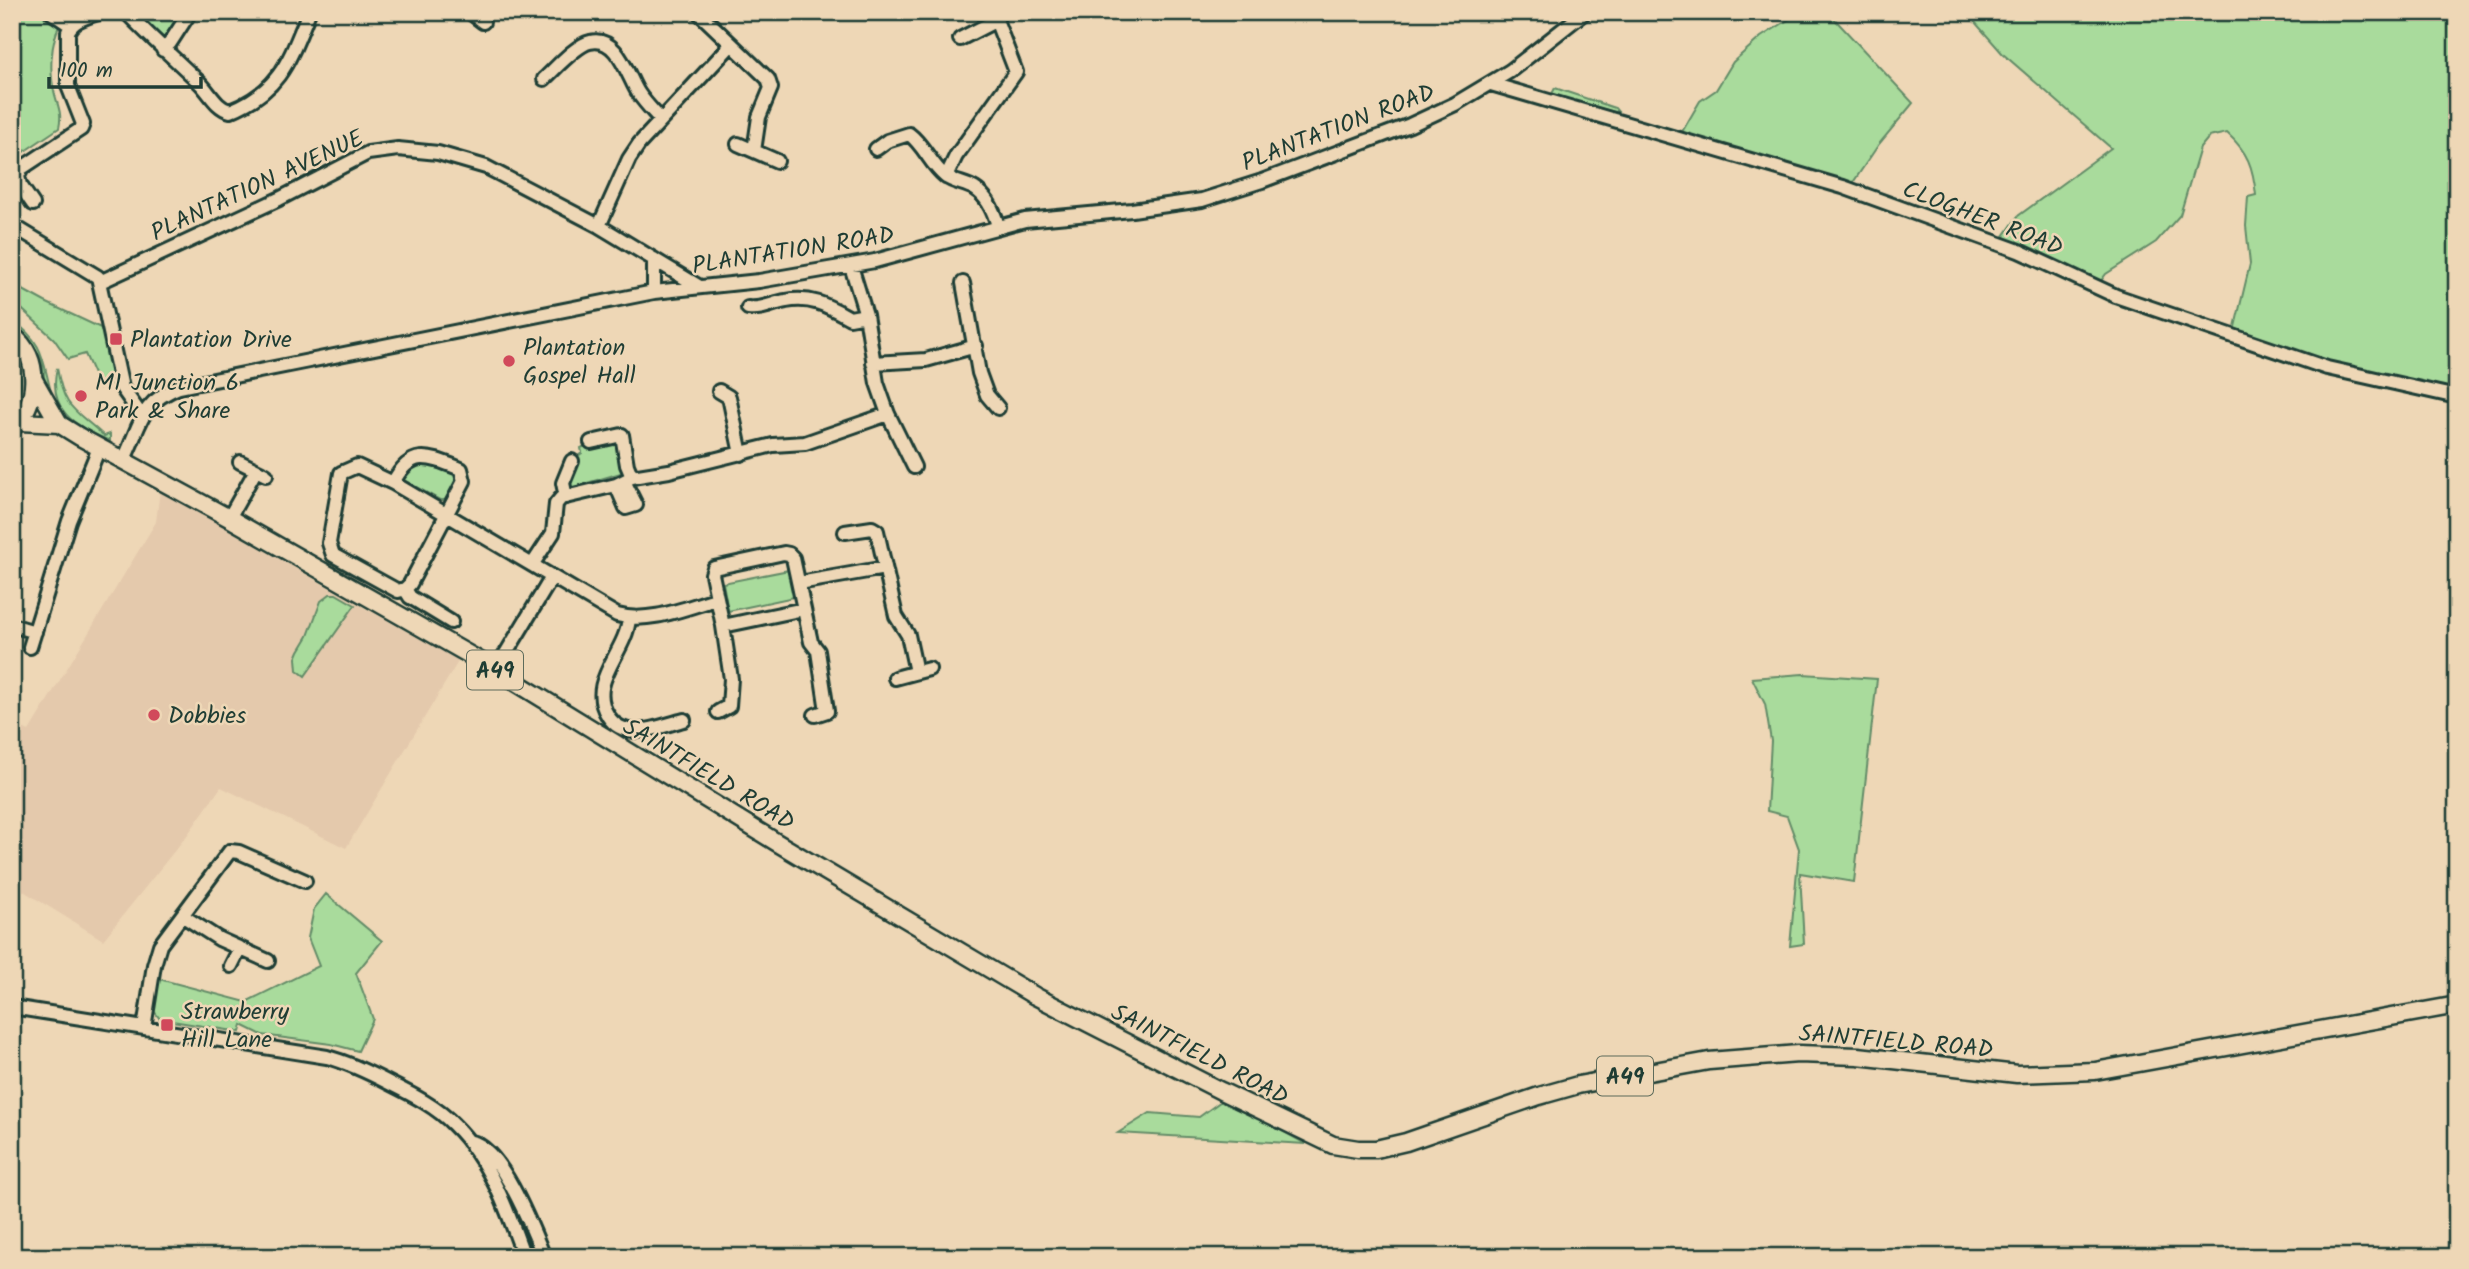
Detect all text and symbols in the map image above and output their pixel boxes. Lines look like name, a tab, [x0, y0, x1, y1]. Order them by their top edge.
scale bar	[49, 46, 201, 90]
text: 100 m	[60, 55, 113, 88]
street label: PLANTATION ROAD	[1236, 74, 1441, 183]
street label: PLANTATION AVENUE	[145, 119, 372, 253]
street label: CLOGHER ROAD	[1896, 171, 2069, 268]
street label: PLANTATION ROAD	[689, 216, 897, 287]
place label: Plantation Drive	[130, 321, 292, 360]
place label: Plantation Gospel Hall	[523, 329, 636, 396]
marker: Plantation Drive	[108, 331, 124, 347]
marker: Plantation Gospel Hall	[501, 353, 517, 369]
place label: M1 Junction 6 Park & Share	[95, 364, 239, 431]
marker: M1 Junction 6 Park & Share	[73, 388, 89, 404]
road number: A49	[467, 650, 523, 690]
place label: Dobbies	[168, 697, 246, 736]
marker: Dobbies	[146, 707, 162, 723]
street label: SAINTFIELD ROAD	[615, 708, 802, 842]
place label: Strawberry Hill Lane	[181, 993, 290, 1060]
street label: SAINTFIELD ROAD	[1104, 994, 1295, 1117]
street label: SAINTFIELD ROAD	[1797, 1015, 1995, 1070]
marker: Strawberry Hill Lane	[159, 1017, 175, 1033]
road number: A49	[1597, 1056, 1653, 1096]

